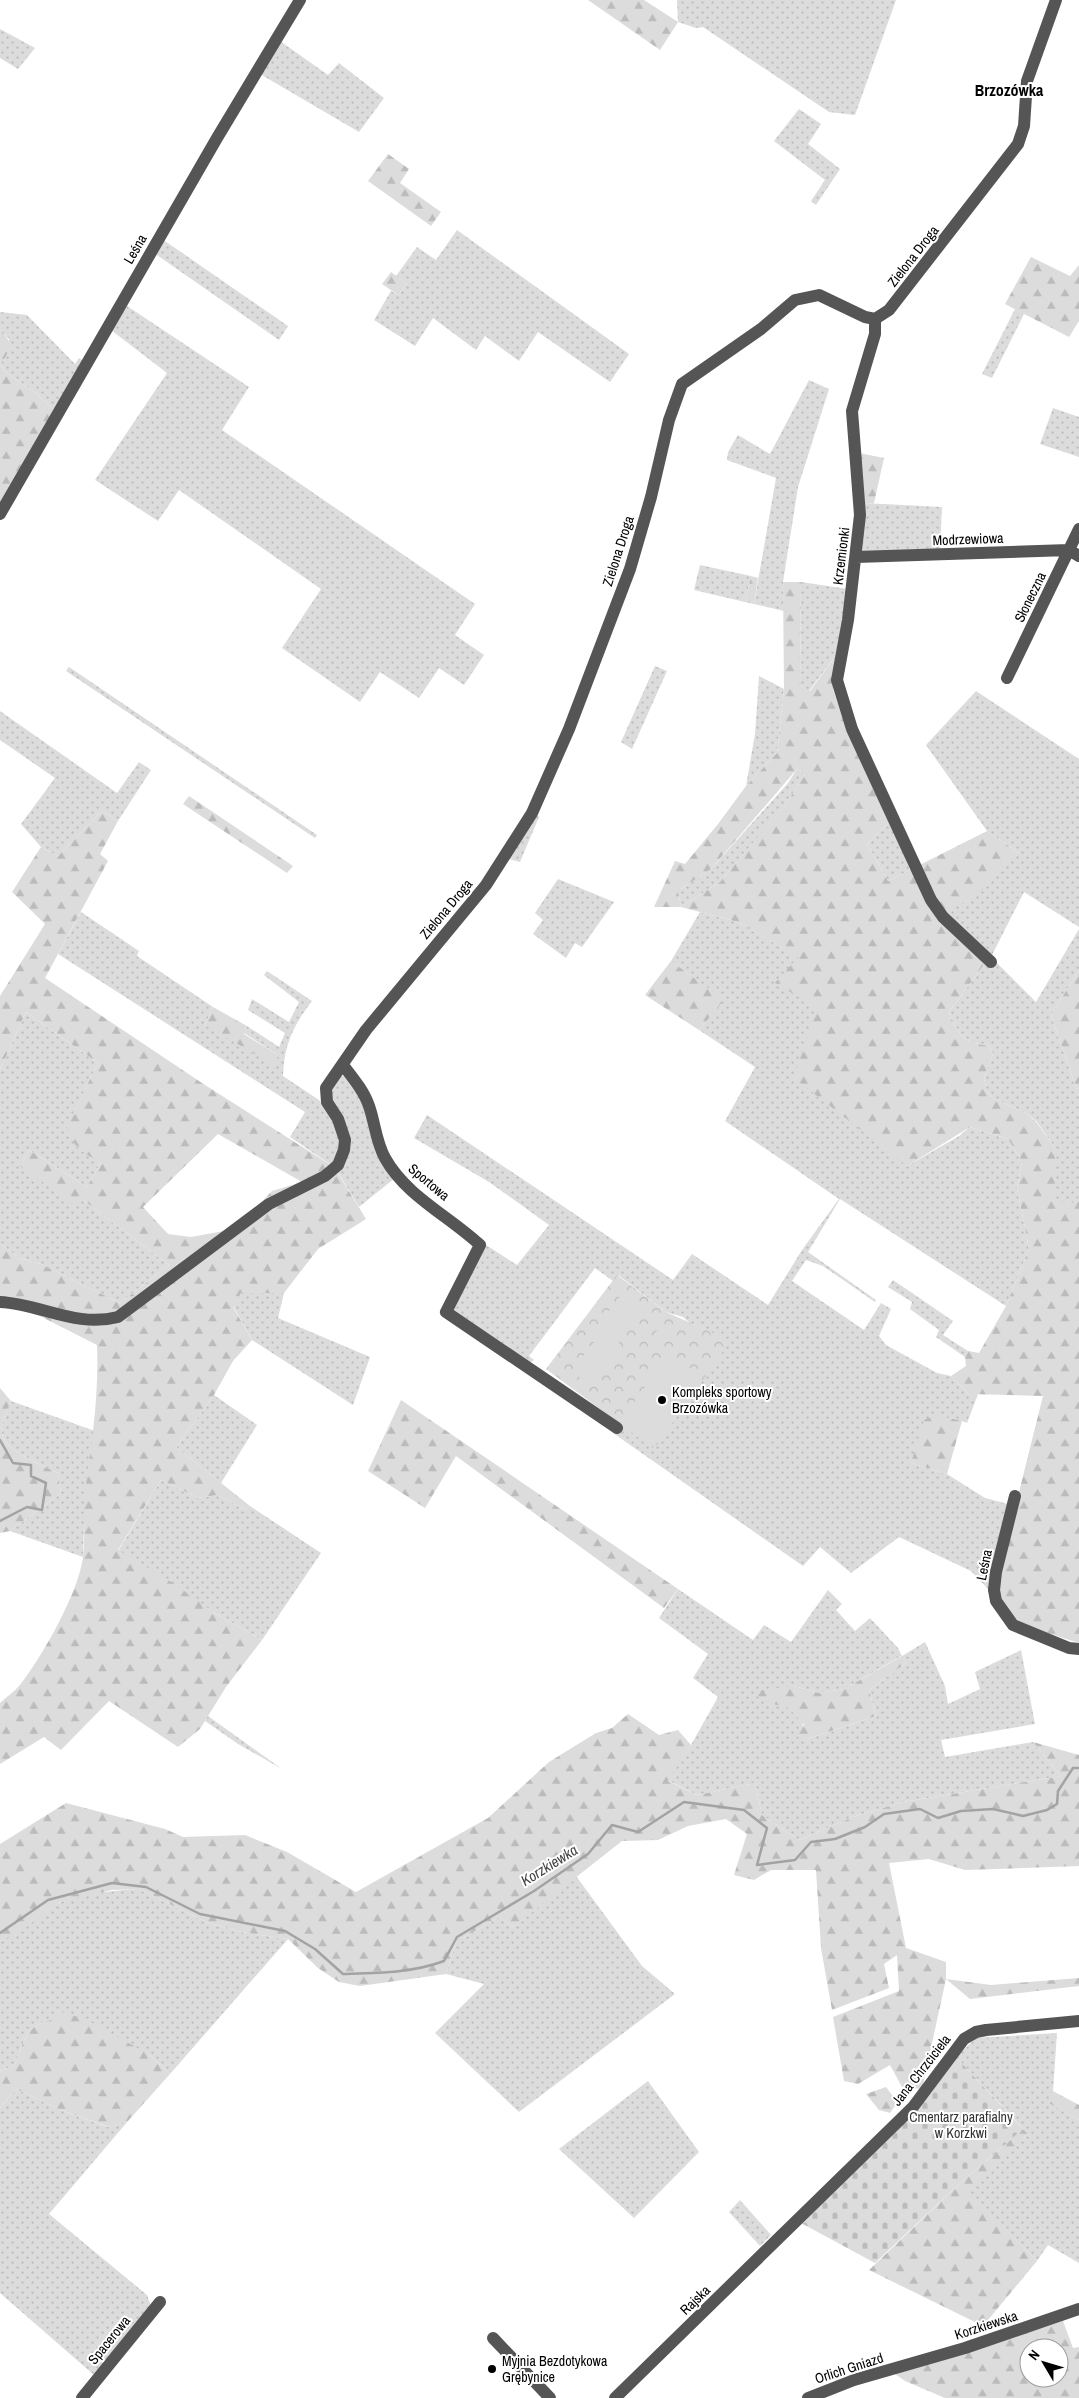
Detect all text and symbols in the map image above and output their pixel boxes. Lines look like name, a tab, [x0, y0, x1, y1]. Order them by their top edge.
district label: Brzozówka	[975, 79, 1044, 101]
street label: Zielona Droga	[884, 221, 943, 290]
street label: Leśna	[119, 230, 151, 267]
street label: Zielona Droga	[598, 513, 638, 588]
street label: Krzemionki	[829, 526, 853, 586]
street label: Modrzewiowa	[932, 529, 1004, 549]
street label: Słoneczna	[1010, 568, 1050, 625]
street label: Zielona Droga	[416, 875, 477, 943]
street label: Sportowa	[405, 1160, 454, 1205]
place label: Kompleks sportowy Brzozówka	[672, 1383, 772, 1417]
marker: Kompleks sportowy Brzozówka	[656, 1394, 668, 1406]
street label: Leśna	[972, 1547, 996, 1582]
water label: Korzkiewka	[516, 1839, 582, 1891]
street label: Jana Chrzciciela	[888, 2030, 955, 2109]
park label: Cmentarz parafialny w Korzkwi	[909, 2108, 1013, 2142]
street label: Rajska	[676, 2281, 714, 2319]
street label: Korzkiewska	[952, 2306, 1020, 2344]
street label: Spacerowa	[84, 2312, 134, 2368]
north arrow	[1019, 2338, 1069, 2388]
text: N	[1024, 2346, 1043, 2364]
street label: Orlich Gniazd	[813, 2348, 885, 2388]
place label: Myjnia Bezdotykowa Grębynice	[502, 2352, 608, 2386]
marker: Myjnia Bezdotykowa Grębynice	[486, 2363, 498, 2375]

